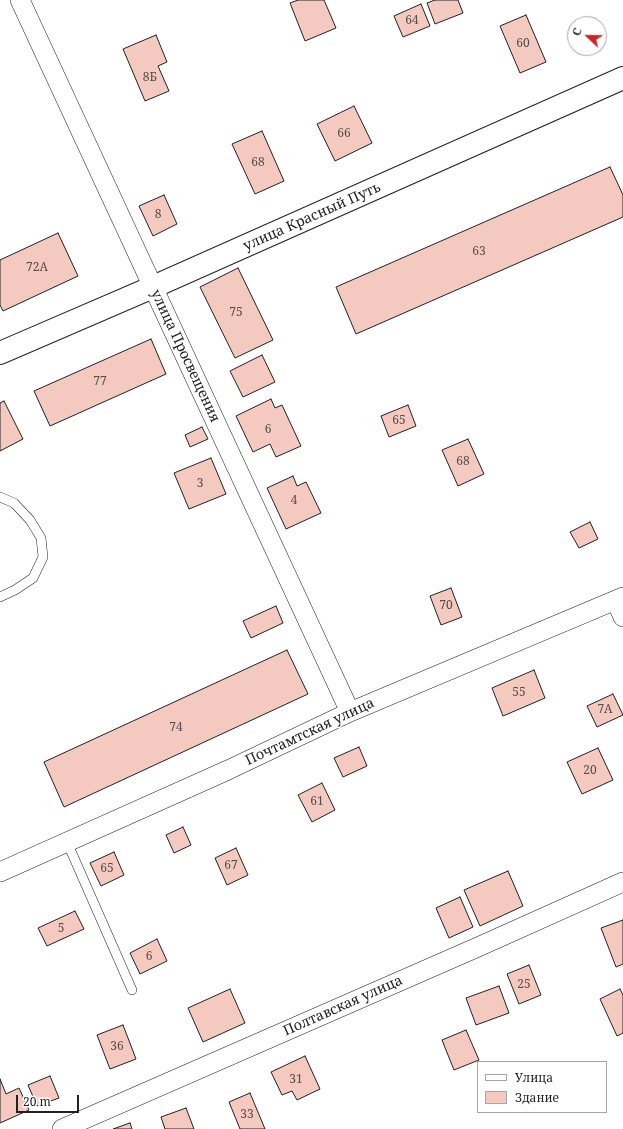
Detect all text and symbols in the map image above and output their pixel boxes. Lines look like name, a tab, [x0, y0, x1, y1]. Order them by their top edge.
house number: 64	[405, 14, 419, 28]
north arrow	[567, 16, 607, 56]
text: С	[568, 26, 585, 38]
house number: 60	[516, 37, 530, 51]
house number: 8Б	[143, 71, 157, 85]
house number: 66	[337, 127, 351, 141]
house number: 68	[251, 156, 265, 170]
street label: улица Красный Путь	[241, 179, 383, 255]
house number: 8	[155, 208, 161, 222]
house number: 63	[472, 245, 486, 259]
house number: 72А	[26, 261, 48, 275]
street label: улица Просвещения	[147, 287, 223, 425]
house number: 75	[229, 306, 243, 320]
house number: 77	[93, 375, 107, 389]
house number: 65	[392, 414, 406, 428]
house number: 6	[265, 423, 271, 437]
house number: 68	[456, 455, 470, 469]
house number: 3	[197, 477, 203, 491]
house number: 4	[291, 494, 297, 508]
house number: 70	[439, 599, 453, 613]
house number: 55	[512, 686, 526, 700]
street label: Почтамтская улица	[243, 695, 377, 769]
house number: 7А	[597, 703, 613, 717]
house number: 74	[169, 721, 183, 735]
house number: 20	[583, 764, 597, 778]
house number: 61	[310, 795, 324, 809]
house number: 67	[224, 859, 238, 873]
house number: 65	[100, 862, 114, 876]
house number: 5	[58, 922, 64, 936]
house number: 6	[146, 950, 152, 964]
street label: Полтавская улица	[281, 972, 405, 1040]
house number: 25	[517, 978, 531, 992]
house number: 36	[110, 1040, 124, 1054]
legend	[477, 1061, 607, 1113]
text: Улица	[515, 1069, 553, 1086]
house number: 31	[289, 1073, 303, 1087]
scale bar	[18, 1087, 81, 1113]
text: Здание	[515, 1089, 559, 1106]
text: 20 m	[23, 1093, 51, 1110]
house number: 33	[240, 1108, 254, 1122]

